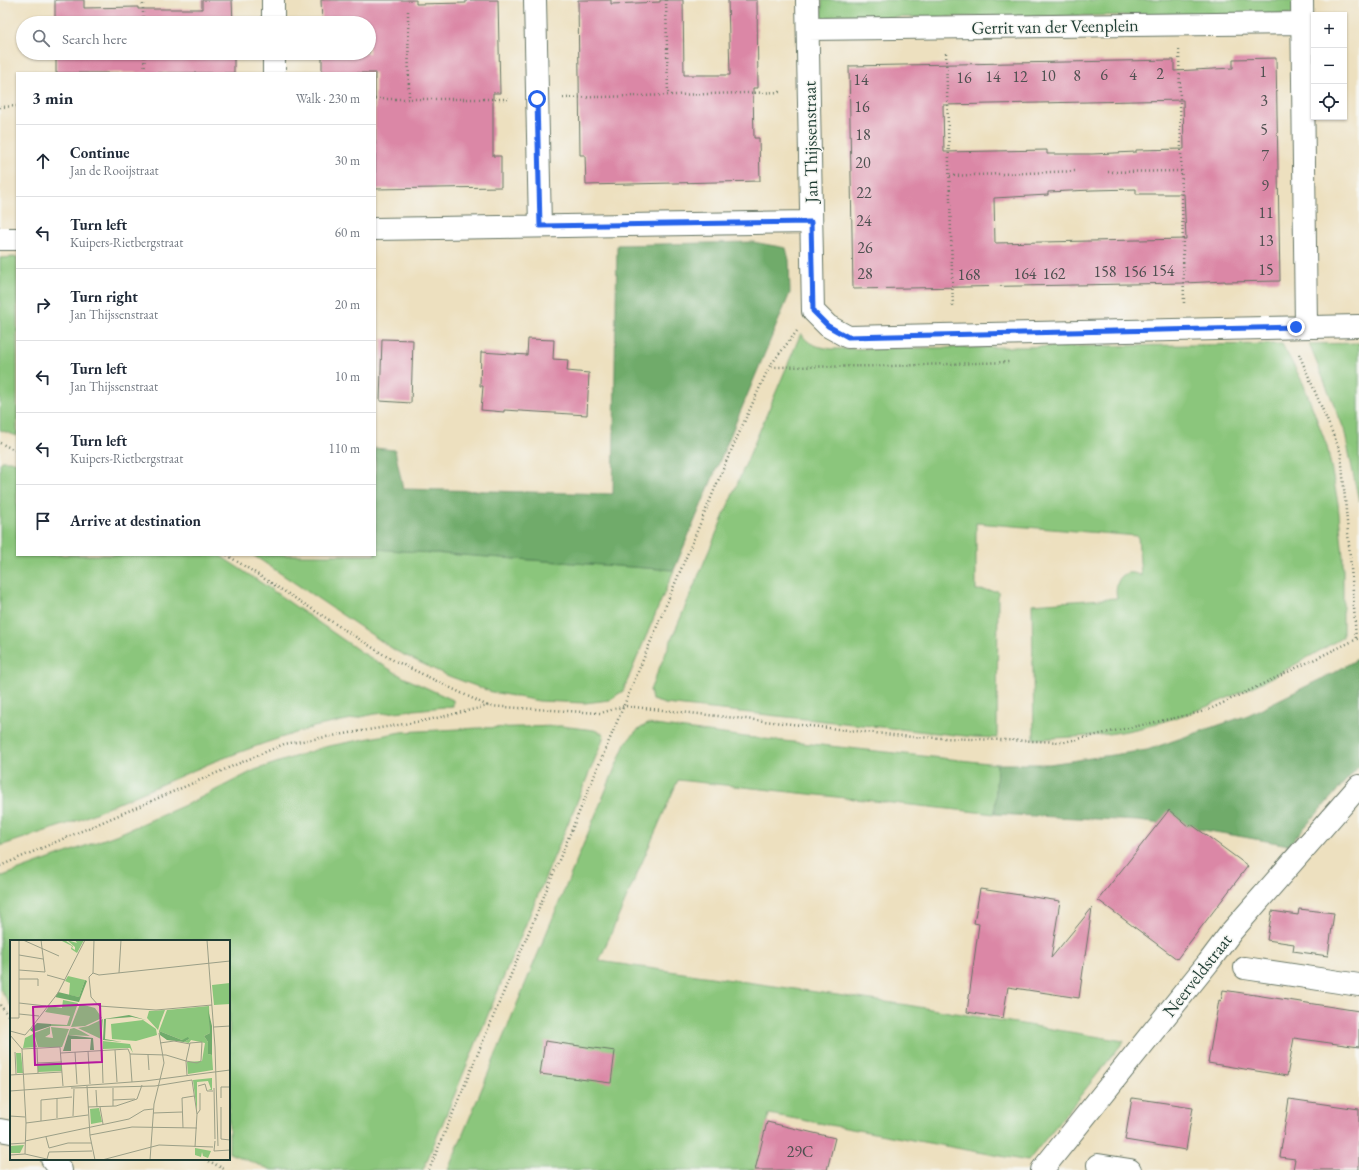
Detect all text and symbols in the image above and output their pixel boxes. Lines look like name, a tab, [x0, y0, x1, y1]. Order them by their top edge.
map controls	[1311, 12, 1347, 120]
button: +	[1311, 12, 1347, 48]
street label: Gerrit van der Veenplein	[971, 13, 1139, 39]
search box	[16, 16, 376, 60]
icon: search	[30, 27, 52, 49]
text: Search here	[62, 29, 127, 48]
button: −	[1311, 48, 1347, 84]
house number: 1	[1259, 61, 1267, 82]
house number: 2	[1156, 63, 1164, 84]
house number: 6	[1100, 64, 1108, 85]
house number: 4	[1129, 64, 1137, 85]
house number: 10	[1040, 65, 1056, 86]
house number: 8	[1073, 65, 1081, 86]
house number: 14	[985, 66, 1001, 87]
house number: 12	[1012, 66, 1028, 87]
house number: 16	[956, 67, 972, 88]
house number: 14	[853, 69, 869, 90]
street label: Jan Thijssenstraat	[797, 81, 823, 205]
button: locate	[1311, 84, 1347, 120]
text: 3 min	[32, 87, 73, 109]
text: Walk · 230 m	[296, 90, 360, 107]
route start	[528, 90, 546, 108]
house number: 3	[1260, 90, 1268, 111]
house number: 16	[854, 96, 870, 117]
house number: 5	[1260, 119, 1268, 140]
house number: 18	[855, 124, 871, 145]
text: Continue	[70, 143, 130, 162]
house number: 7	[1261, 145, 1269, 166]
icon: ahead	[32, 150, 54, 172]
text: 30 m	[335, 152, 360, 169]
house number: 20	[855, 152, 871, 173]
text: Jan de Rooijstraat	[70, 162, 159, 179]
house number: 9	[1261, 175, 1269, 196]
house number: 22	[856, 182, 872, 203]
house number: 11	[1258, 202, 1274, 223]
house number: 24	[856, 210, 872, 231]
text: Turn left	[70, 215, 127, 234]
icon: left	[32, 222, 54, 244]
text: 60 m	[335, 224, 360, 241]
house number: 13	[1258, 230, 1274, 251]
text: Kuipers-Rietbergstraat	[70, 234, 183, 251]
house number: 26	[857, 237, 873, 258]
house number: 15	[1258, 259, 1274, 280]
house number: 154	[1151, 260, 1175, 281]
house number: 158	[1093, 261, 1117, 282]
house number: 156	[1123, 261, 1147, 282]
house number: 28	[857, 263, 873, 284]
house number: 164	[1013, 263, 1037, 284]
house number: 162	[1042, 263, 1066, 284]
house number: 168	[957, 264, 981, 285]
text: Turn right	[70, 287, 138, 306]
icon: right	[32, 294, 54, 316]
text: 20 m	[335, 296, 360, 313]
text: Jan Thijssenstraat	[70, 306, 158, 323]
route end	[1287, 318, 1305, 336]
text: Turn left	[70, 359, 127, 378]
icon: left	[32, 366, 54, 388]
text: 10 m	[335, 368, 360, 385]
text: Jan Thijssenstraat	[70, 378, 158, 395]
text: Turn left	[70, 431, 127, 450]
icon: left	[32, 438, 54, 460]
text: 110 m	[329, 440, 360, 457]
text: Kuipers-Rietbergstraat	[70, 450, 183, 467]
icon: arrive	[32, 510, 54, 532]
text: Arrive at destination	[70, 511, 201, 530]
street label: Neerveldstraat	[1157, 928, 1237, 1021]
inset map	[10, 940, 230, 1160]
house number: 29C	[787, 1141, 813, 1162]

